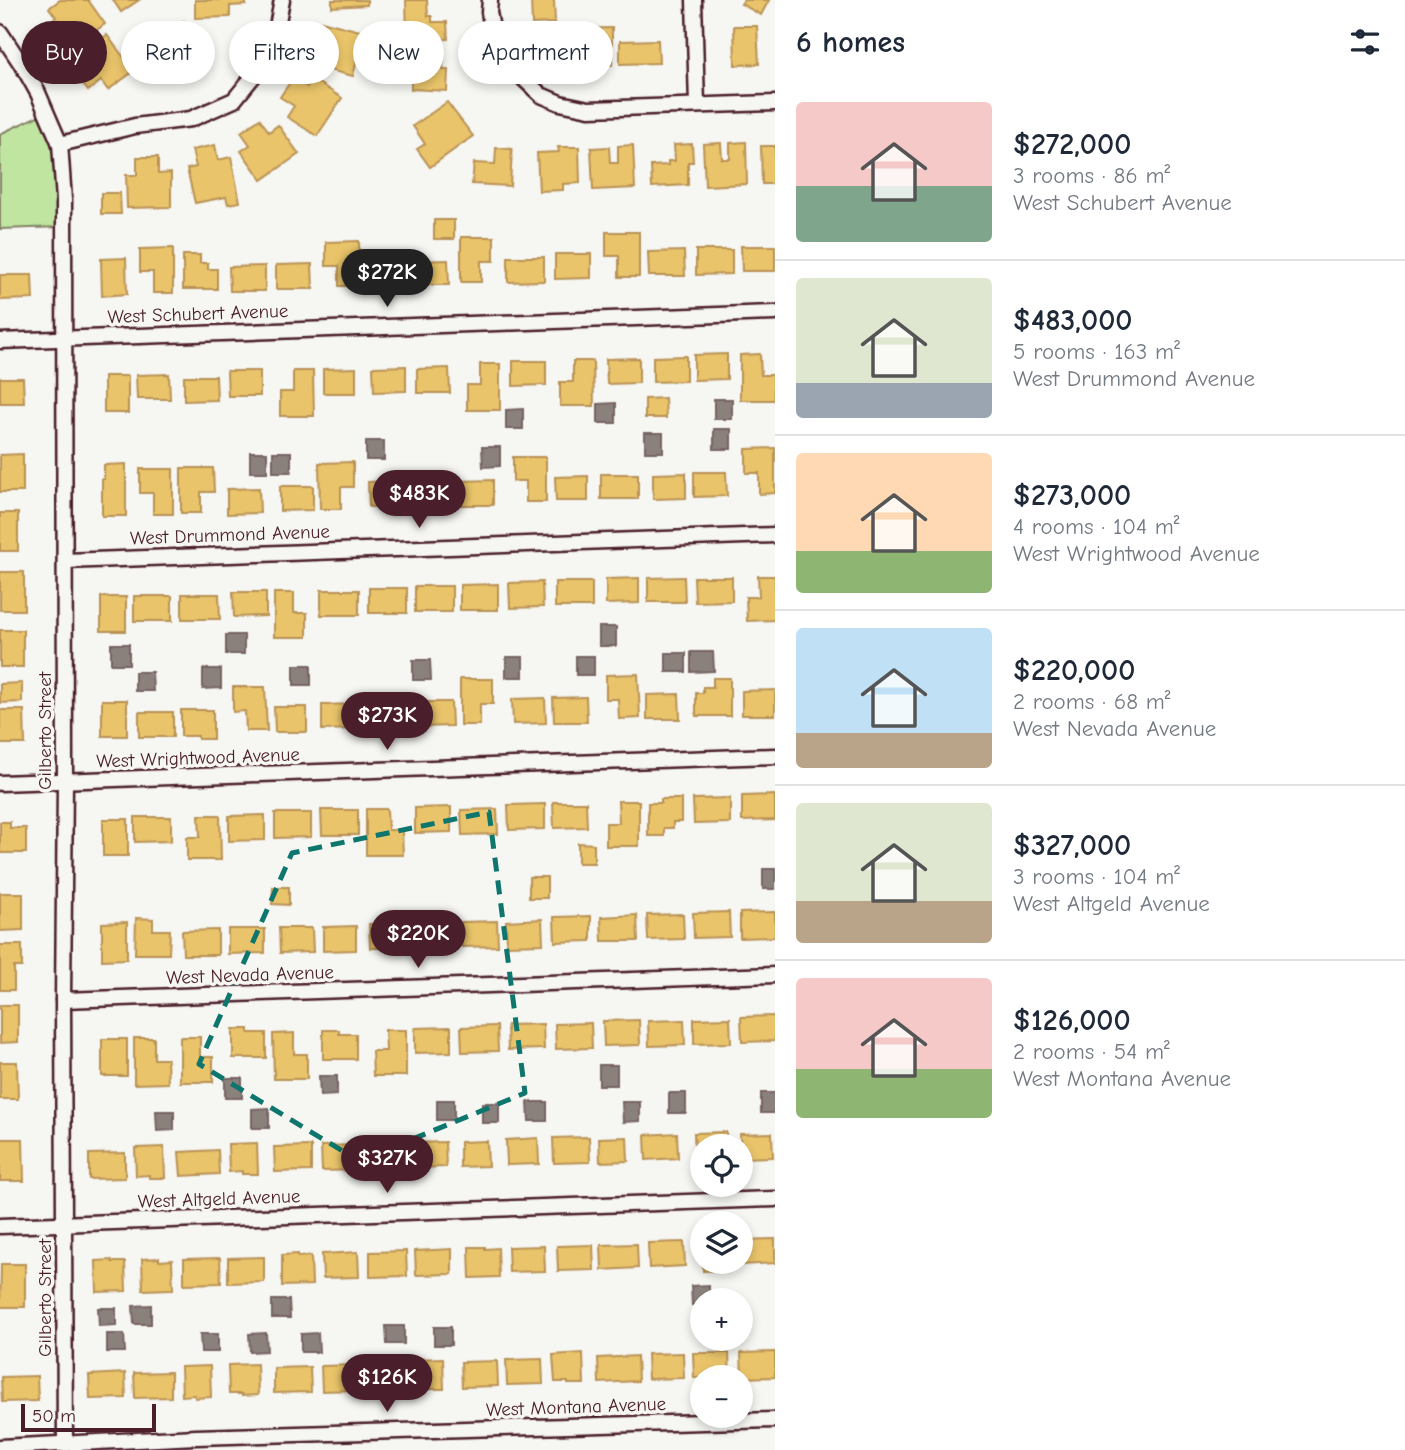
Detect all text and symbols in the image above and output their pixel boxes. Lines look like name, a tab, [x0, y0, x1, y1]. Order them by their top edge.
chip: Buy	[21, 21, 107, 84]
chip: Rent	[121, 21, 215, 84]
chip: Filters	[229, 21, 339, 84]
chip: New	[353, 21, 444, 84]
chip: Apartment	[458, 21, 613, 84]
icon: filters	[1346, 23, 1384, 61]
text: 6 homes	[796, 25, 905, 60]
text: $272,000	[1013, 127, 1131, 162]
icon: home	[852, 130, 936, 214]
text: 3 rooms · 86 m²	[1013, 162, 1170, 189]
text: West Schubert Avenue	[1013, 189, 1232, 216]
pin: $272K	[338, 250, 436, 309]
text: $272K	[357, 258, 417, 285]
street label: West Schubert Avenue	[107, 300, 289, 328]
text: $483,000	[1013, 303, 1133, 338]
icon: home	[852, 306, 936, 390]
text: 5 rooms · 163 m²	[1013, 338, 1180, 365]
text: West Drummond Avenue	[1013, 365, 1255, 392]
pin: $483K	[370, 470, 468, 530]
text: $273,000	[1013, 478, 1131, 513]
text: $483K	[389, 479, 449, 506]
icon: home	[852, 481, 936, 565]
text: 4 rooms · 104 m²	[1013, 513, 1180, 540]
street label: West Drummond Avenue	[130, 521, 330, 549]
text: West Wrightwood Avenue	[1013, 540, 1260, 567]
text: $220,000	[1013, 653, 1135, 688]
icon: home	[852, 656, 936, 740]
street label: Gilberto Street	[34, 671, 56, 790]
text: 2 rooms · 68 m²	[1013, 688, 1171, 715]
pin: $273K	[338, 692, 436, 752]
text: $273K	[357, 701, 417, 728]
text: West Nevada Avenue	[1013, 715, 1216, 742]
street label: West Wrightwood Avenue	[96, 743, 300, 773]
text: $327,000	[1013, 828, 1131, 863]
icon: home	[852, 831, 936, 915]
text: 3 rooms · 104 m²	[1013, 863, 1180, 890]
text: West Altgeld Avenue	[1013, 890, 1210, 917]
pin: $220K	[369, 911, 467, 970]
text: $220K	[387, 919, 449, 946]
street label: West Nevada Avenue	[166, 961, 334, 989]
text: $126,000	[1013, 1003, 1131, 1038]
icon: home	[852, 1006, 936, 1090]
text: 2 rooms · 54 m²	[1013, 1038, 1170, 1065]
text: West Montana Avenue	[1013, 1065, 1231, 1092]
map controls	[690, 1134, 753, 1428]
button: locate	[690, 1134, 753, 1197]
pin: $327K	[338, 1136, 436, 1195]
text: $327K	[357, 1144, 417, 1171]
street label: West Altgeld Avenue	[137, 1185, 301, 1213]
button: layers	[690, 1211, 753, 1274]
street label: Gilberto Street	[34, 1238, 56, 1357]
button: +	[690, 1288, 753, 1351]
pin: $126K	[338, 1354, 436, 1414]
text: $126K	[357, 1363, 417, 1390]
button: −	[690, 1365, 753, 1428]
street label: West Montana Avenue	[486, 1393, 666, 1421]
scale bar	[21, 1401, 156, 1433]
text: 50 m	[32, 1405, 76, 1427]

